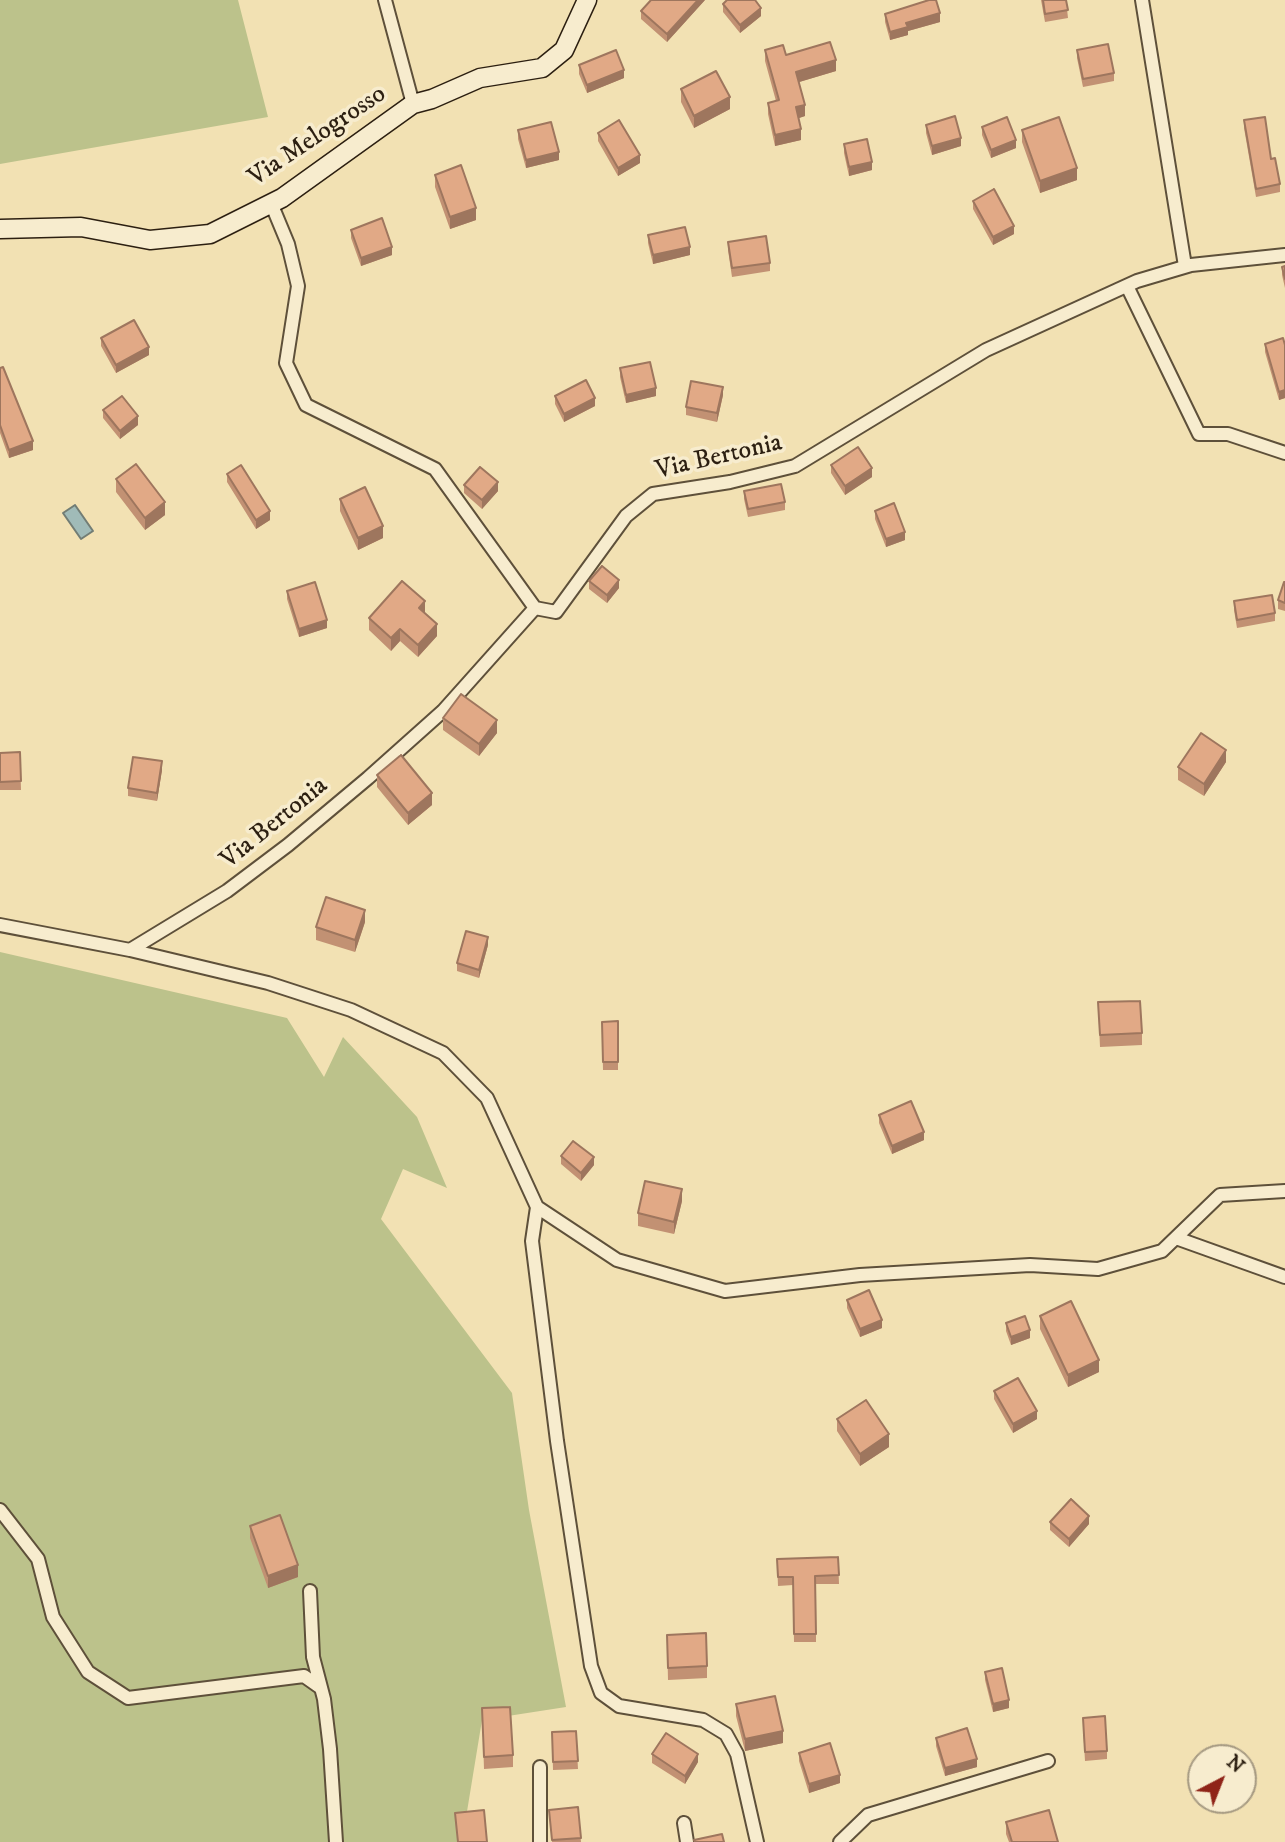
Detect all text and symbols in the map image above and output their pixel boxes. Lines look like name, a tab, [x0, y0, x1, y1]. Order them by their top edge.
street label: Via Melogrosso	[243, 80, 393, 194]
street label: Via Bertonia	[653, 428, 785, 488]
street label: Via Bertonia	[215, 771, 335, 877]
north arrow	[1187, 1744, 1257, 1814]
text: N	[1222, 1751, 1249, 1778]

